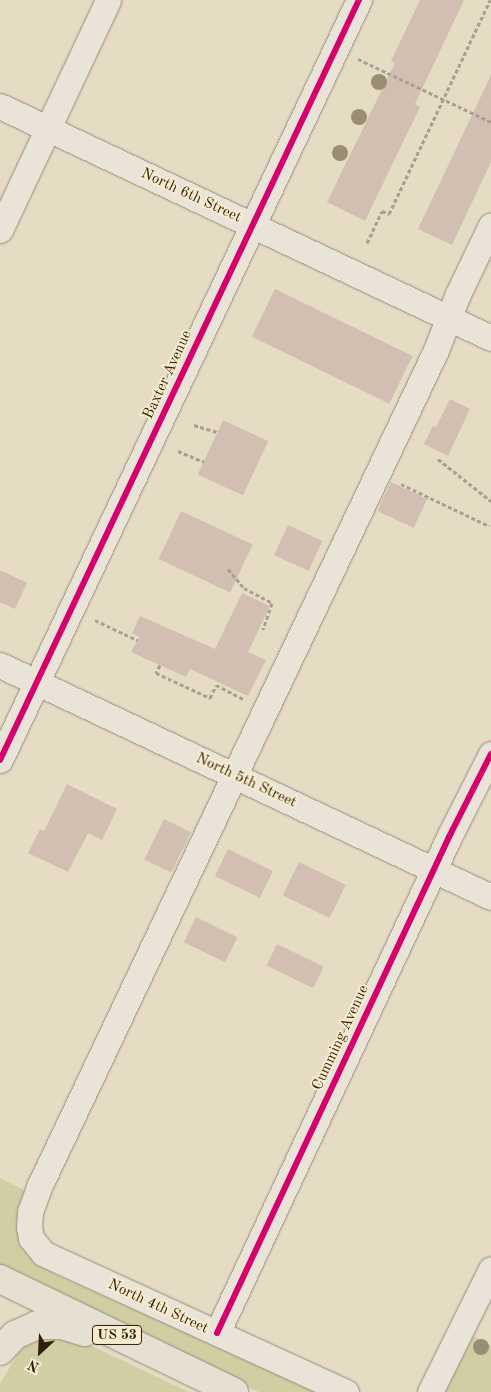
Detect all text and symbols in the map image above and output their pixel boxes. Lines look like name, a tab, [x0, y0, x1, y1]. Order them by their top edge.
street label: North 6th Street	[138, 165, 244, 227]
street label: Baxter Avenue	[140, 328, 196, 422]
street label: North 5th Street	[193, 750, 299, 812]
street label: Cumming Avenue	[309, 983, 373, 1093]
street label: North 4th Street	[105, 1276, 211, 1338]
road number: US 53	[92, 1324, 142, 1346]
north arrow	[15, 1327, 65, 1377]
text: N	[26, 1357, 41, 1374]

